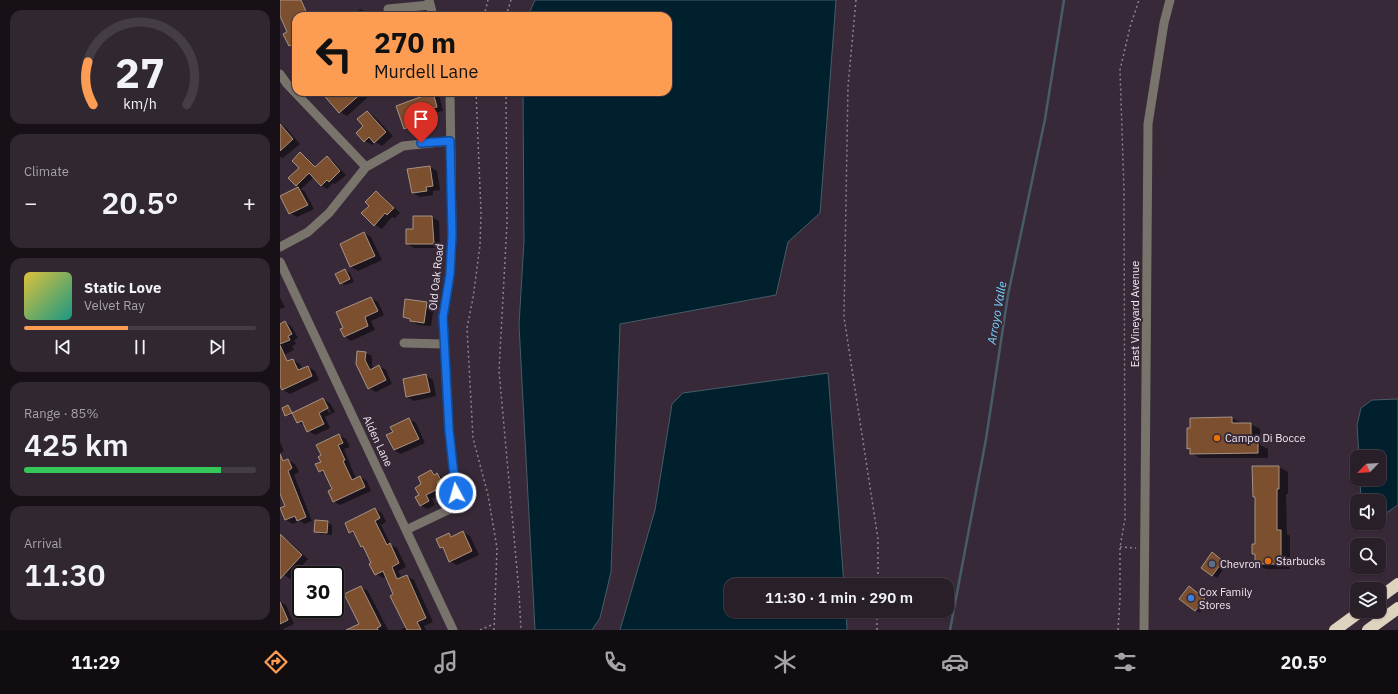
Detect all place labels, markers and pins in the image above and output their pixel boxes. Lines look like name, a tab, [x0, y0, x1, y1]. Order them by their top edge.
pin	[404, 102, 438, 143]
place label: Campo Di Bocce	[1225, 431, 1306, 445]
marker: Campo Di Bocce	[1212, 433, 1222, 443]
place label: Starbucks	[1276, 554, 1325, 568]
marker: Starbucks	[1263, 556, 1273, 566]
place label: Chevron	[1220, 557, 1261, 571]
marker: Chevron	[1207, 559, 1217, 569]
place label: Cox Family Stores	[1199, 585, 1253, 612]
marker: Cox Family Stores	[1186, 593, 1196, 603]

